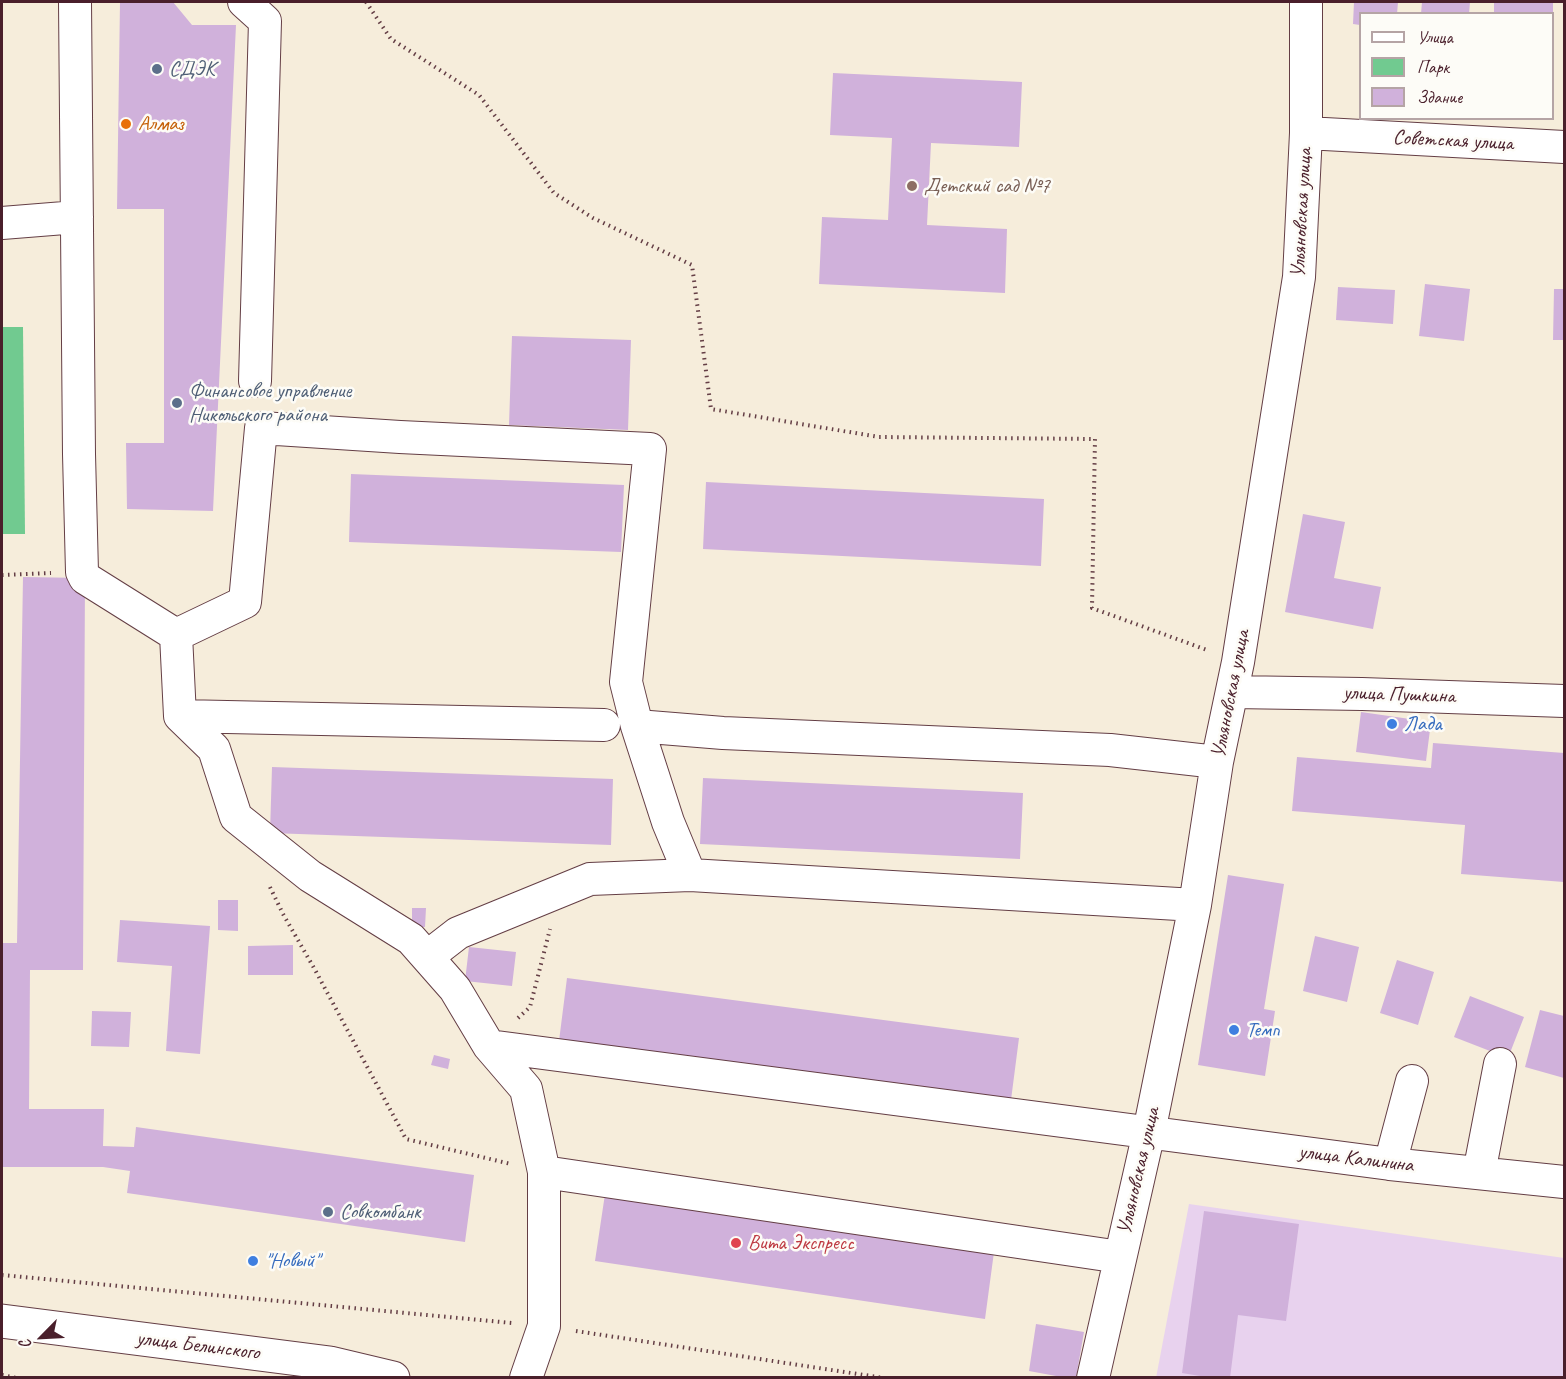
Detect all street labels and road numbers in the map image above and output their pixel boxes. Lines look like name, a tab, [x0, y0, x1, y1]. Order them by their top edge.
street label: Советская улица	[1392, 125, 1514, 157]
street label: Ульяновская улица	[1286, 148, 1318, 278]
street label: Ульяновская улица	[1206, 628, 1256, 760]
street label: улица Пушкина	[1343, 680, 1455, 710]
street label: Ульяновская улица	[1112, 1105, 1166, 1237]
street label: улица Калинина	[1297, 1139, 1415, 1179]
street label: улица Белинского	[135, 1326, 261, 1366]

